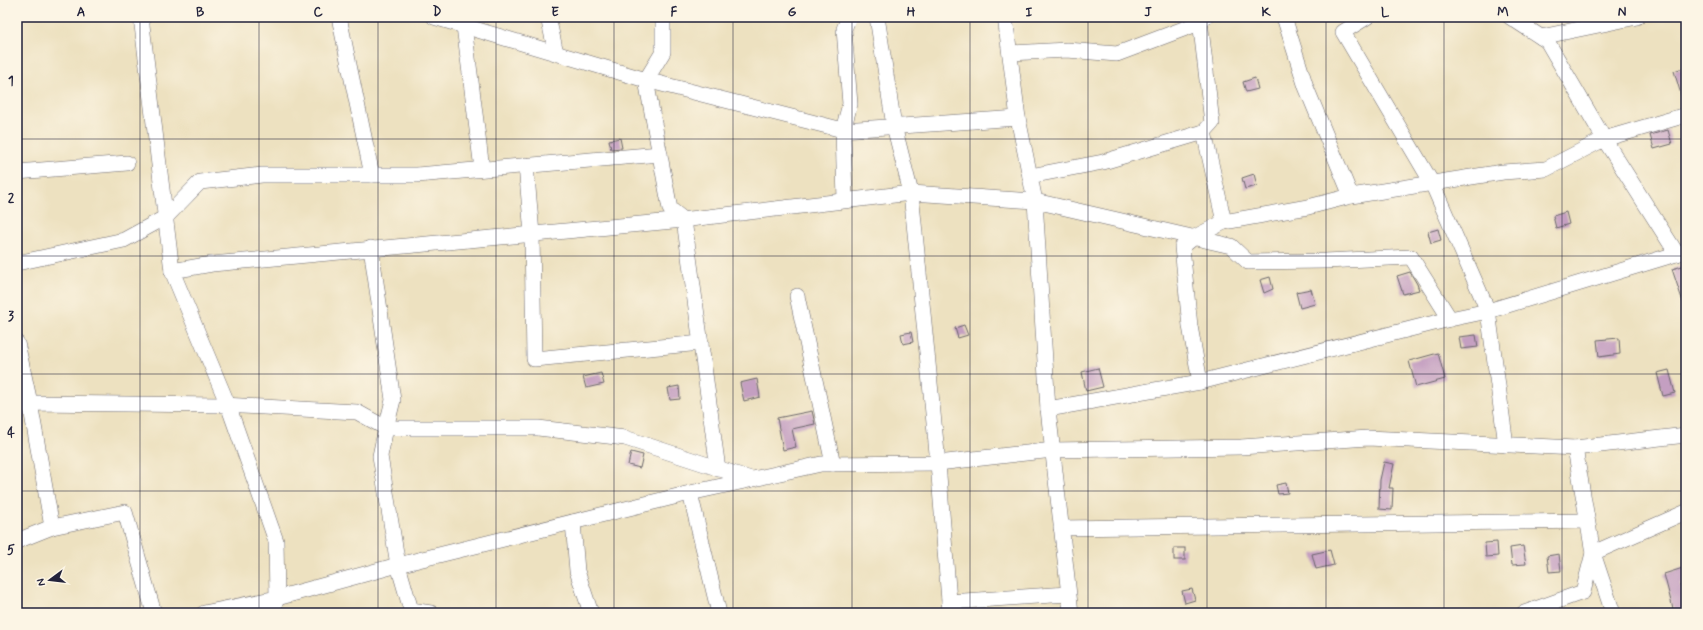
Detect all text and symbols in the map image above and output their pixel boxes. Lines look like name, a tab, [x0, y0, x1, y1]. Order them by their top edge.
text: A	[77, 4, 85, 21]
text: B	[196, 4, 205, 21]
text: C	[313, 4, 323, 21]
text: D	[433, 4, 442, 21]
text: E	[551, 4, 559, 21]
text: F	[671, 4, 678, 21]
text: G	[788, 4, 797, 21]
text: H	[907, 4, 916, 21]
text: I	[1026, 4, 1033, 21]
text: J	[1144, 4, 1152, 21]
text: K	[1261, 4, 1271, 21]
text: L	[1381, 4, 1390, 21]
text: M	[1497, 4, 1509, 21]
text: N	[1618, 4, 1627, 21]
text: 1	[8, 73, 14, 90]
text: 2	[8, 190, 15, 207]
text: 3	[8, 308, 14, 325]
text: 4	[7, 425, 15, 442]
text: 5	[7, 542, 15, 559]
north arrow	[30, 560, 70, 600]
text: N	[34, 577, 49, 588]

